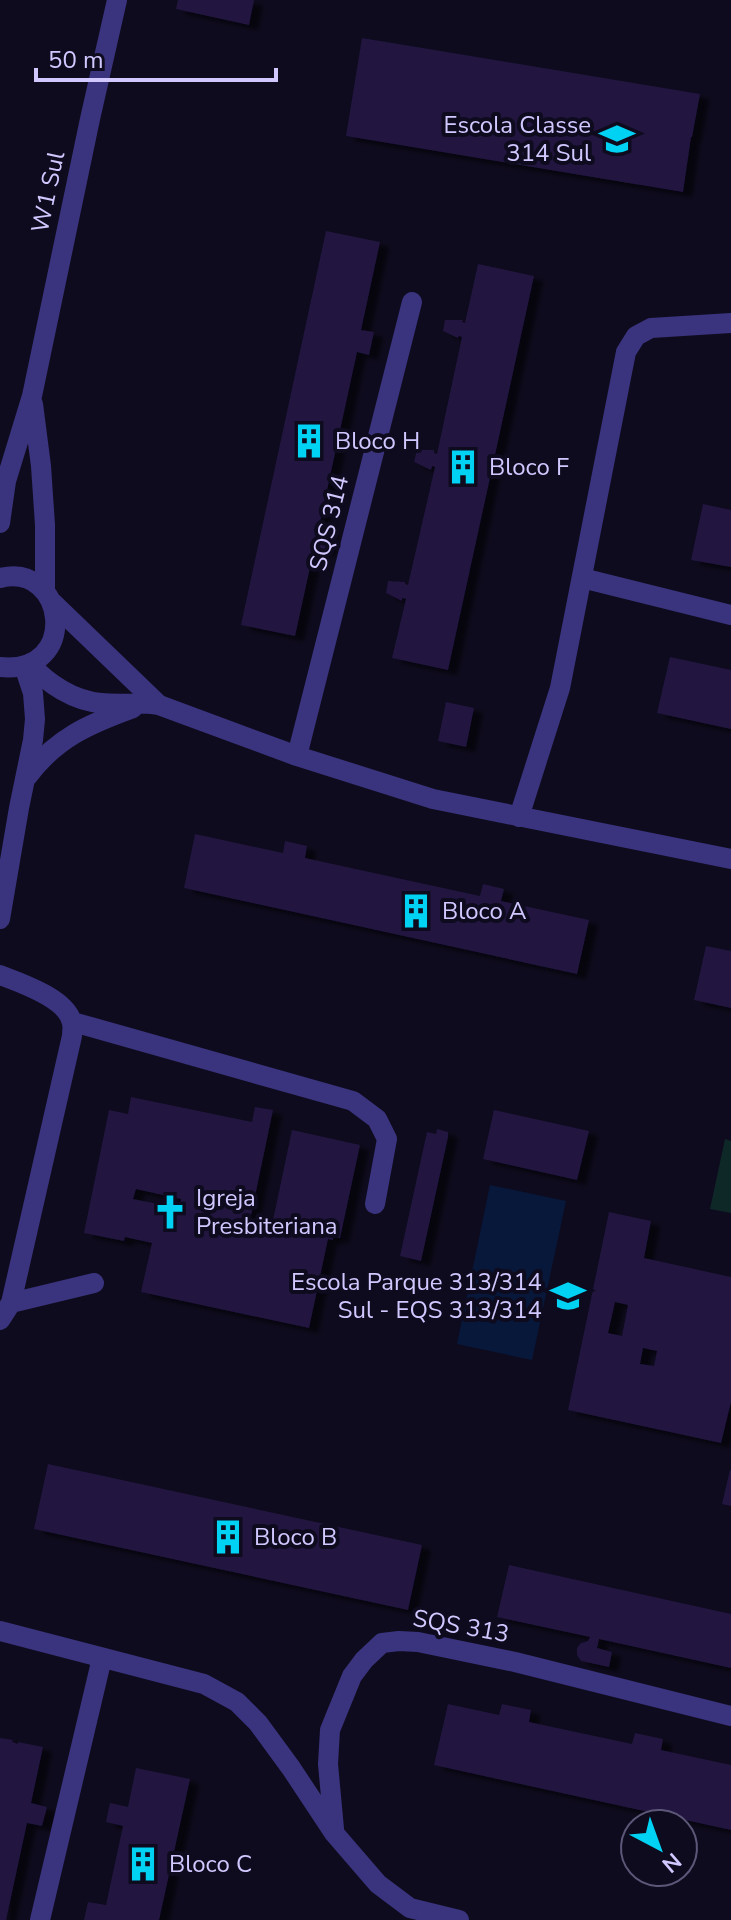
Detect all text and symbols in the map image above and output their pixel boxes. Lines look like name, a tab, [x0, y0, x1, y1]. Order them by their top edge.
scale bar	[36, 32, 276, 82]
text: 50 m	[48, 44, 104, 76]
place label: Escola Classe 314 Sul	[444, 109, 591, 169]
school or university icon: Escola Classe 314 Sul	[598, 120, 636, 158]
street label: W1 Sul	[24, 148, 72, 236]
building icon: Bloco H	[290, 422, 328, 460]
place label: Bloco H	[335, 425, 420, 457]
building icon: Bloco F	[444, 448, 482, 486]
place label: Bloco F	[489, 451, 569, 483]
street label: SQS 314	[302, 472, 356, 574]
building icon: Bloco A	[397, 892, 435, 930]
place label: Bloco A	[442, 895, 527, 927]
place label: Igreja Presbiteriana	[196, 1182, 338, 1242]
church icon: Igreja Presbiteriana	[151, 1193, 189, 1231]
place label: Escola Parque 313/314 Sul - EQS 313/314	[291, 1266, 542, 1326]
school or university icon: Escola Parque 313/314 Sul - EQS 313/314	[549, 1277, 587, 1315]
building icon: Bloco B	[209, 1518, 247, 1556]
place label: Bloco B	[254, 1521, 337, 1553]
street label: SQS 313	[410, 1602, 512, 1650]
north arrow	[619, 1808, 699, 1888]
building icon: Bloco C	[124, 1845, 162, 1883]
text: N	[655, 1846, 688, 1879]
place label: Bloco C	[169, 1848, 252, 1880]

